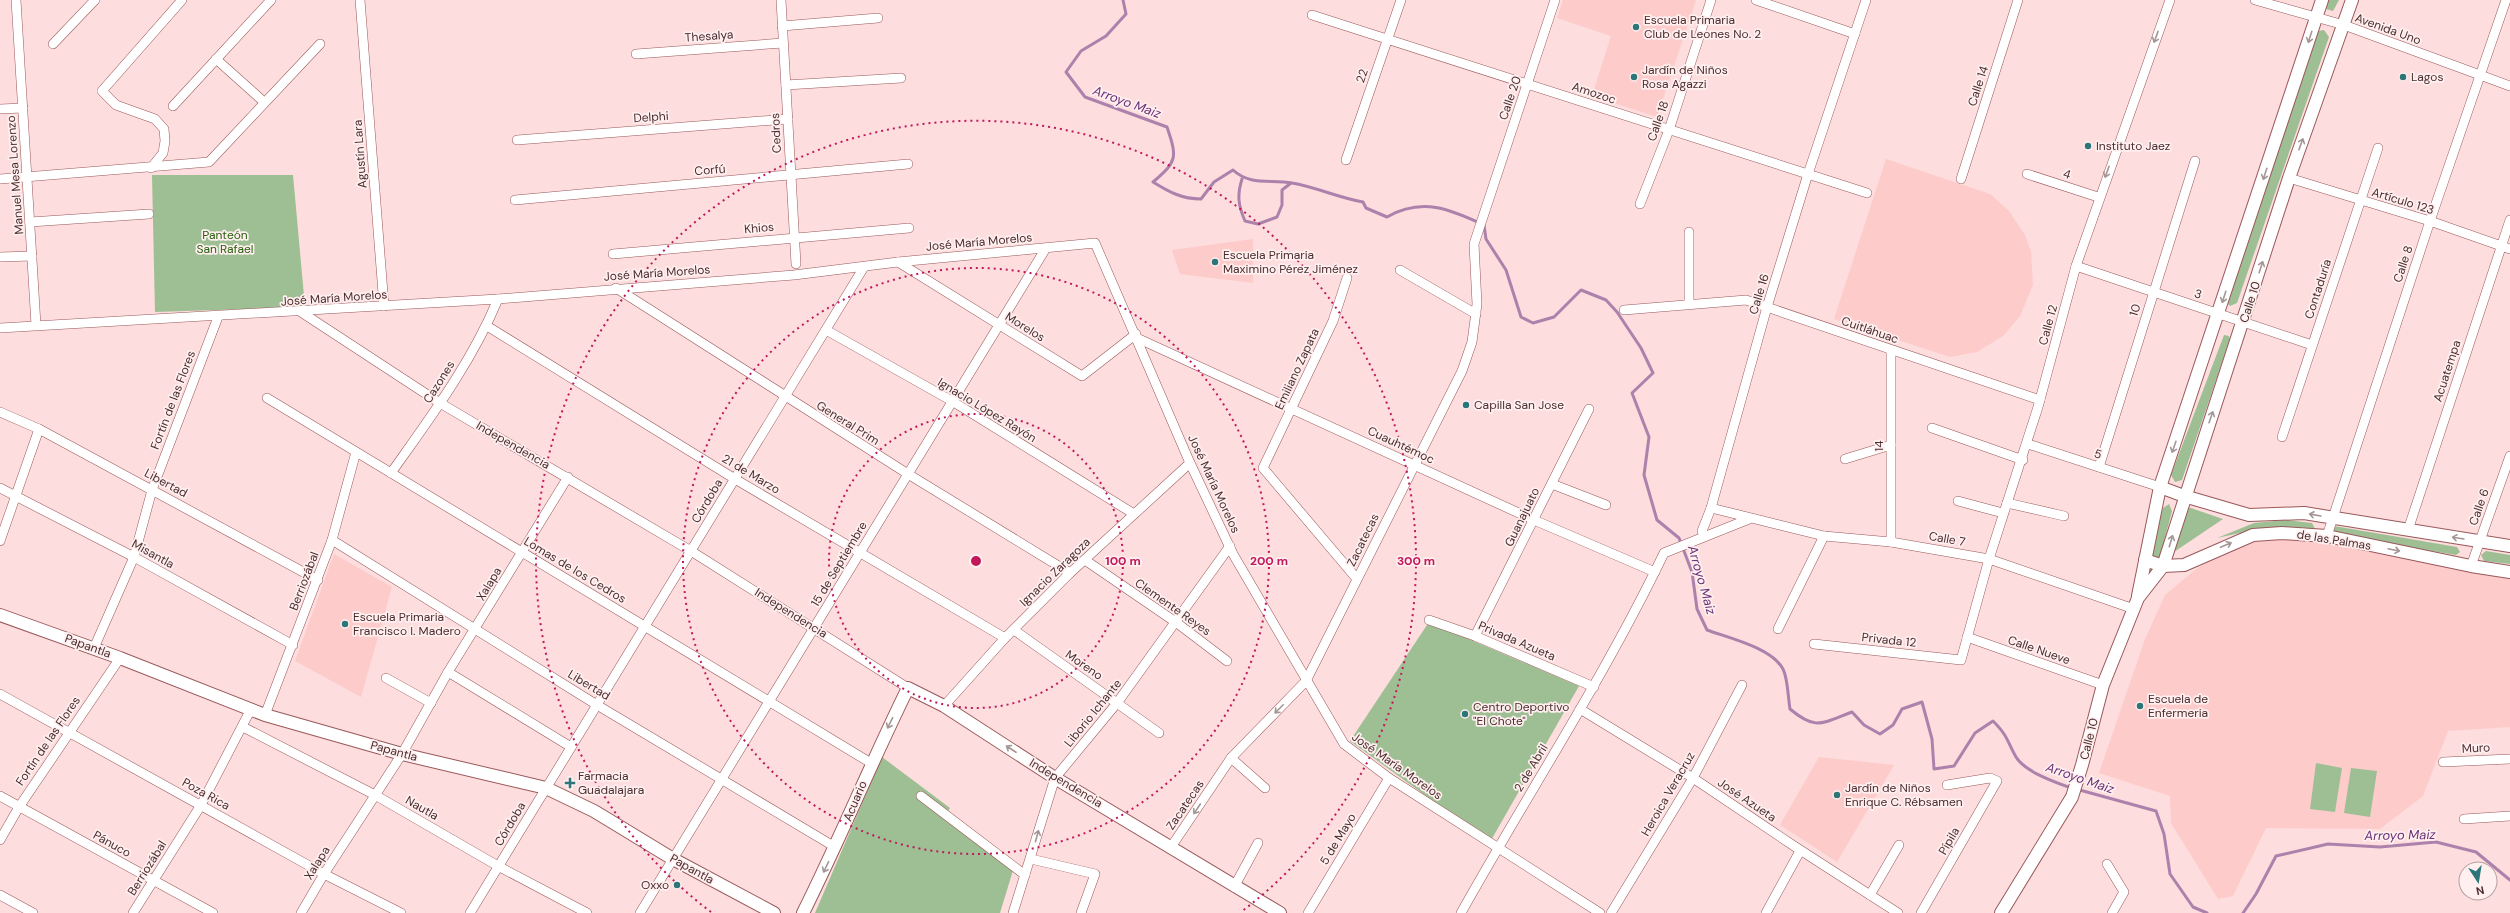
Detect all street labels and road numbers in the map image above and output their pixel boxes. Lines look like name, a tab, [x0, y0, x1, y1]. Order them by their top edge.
street label: Avenida Uno	[2353, 10, 2423, 48]
street label: Thesalya	[684, 26, 734, 46]
street label: Calle 14	[1964, 64, 1992, 108]
street label: 22	[1352, 67, 1372, 85]
street label: Calle 20	[1495, 74, 1525, 122]
street label: Amozoc	[1570, 78, 1618, 108]
street label: Calle 18	[1644, 99, 1672, 143]
street label: Delphi	[633, 108, 669, 126]
street label: Cedros	[767, 112, 785, 154]
street label: Manuel Mesa Lorenzo	[3, 115, 27, 235]
street label: Agustín Lara	[350, 119, 370, 189]
street label: Corfú	[694, 161, 726, 179]
street label: 4	[2061, 165, 2073, 183]
street label: Artículo 123	[2370, 184, 2436, 218]
street label: Khios	[743, 219, 775, 237]
street label: José María Morelos	[925, 229, 1033, 255]
street label: Calle 8	[2390, 244, 2416, 284]
street label: Contaduría	[2301, 257, 2335, 321]
street label: José María Morelos	[603, 261, 711, 285]
street label: Calle 16	[1745, 272, 1773, 316]
street label: Calle 10	[2236, 279, 2264, 325]
street label: 3	[2192, 285, 2204, 303]
street label: José María Morelos	[280, 286, 388, 310]
street label: 10	[2126, 302, 2144, 318]
street label: Calle 12	[2035, 303, 2061, 347]
street label: Morelos	[1002, 309, 1048, 345]
street label: Cuitláhuac	[1839, 313, 1901, 347]
street label: Emiliano Zapata	[1271, 326, 1323, 412]
street label: Acuatempa	[2430, 338, 2464, 404]
street label: Fortín de las Flores	[147, 348, 199, 452]
street label: Cazones	[420, 358, 458, 406]
street label: Ignacio López Rayón	[935, 374, 1039, 446]
street label: General Prim	[813, 397, 883, 449]
street label: Independencia	[473, 417, 553, 473]
street label: Cuauhtémoc	[1365, 423, 1437, 467]
street label: José María Morelos	[1184, 432, 1244, 536]
street label: 14	[1871, 440, 1887, 452]
street label: 5	[2092, 445, 2104, 463]
street label: 21 de Marzo	[719, 450, 783, 498]
street label: Libertad	[142, 465, 190, 501]
street label: Córdoba	[688, 476, 726, 526]
street label: Guanajuato	[1501, 485, 1543, 549]
street label: Calle 6	[2465, 486, 2493, 528]
street label: Zacatecas	[1343, 511, 1383, 569]
street label: 15 de Septiembre	[807, 518, 871, 609]
street label: de las Palmas	[2296, 526, 2372, 554]
street label: Calle 7	[1927, 528, 1967, 550]
street label: Lomas de los Cedros	[521, 533, 629, 607]
street label: Ignacio Zaragoza	[1016, 534, 1094, 610]
street label: Misantla	[129, 536, 177, 572]
street label: Berriozábal	[285, 549, 323, 613]
street label: Xalapa	[473, 564, 505, 604]
street label: Clemente Reyes	[1132, 575, 1214, 639]
street label: Independencia	[752, 584, 830, 642]
street label: Privada Azueta	[1476, 618, 1558, 664]
street label: Privada 12	[1861, 629, 1917, 651]
street label: Papantla	[63, 630, 113, 662]
street label: Calle Nueve	[2006, 632, 2073, 668]
street label: Moreno	[1062, 646, 1106, 684]
street label: Libertad	[565, 666, 613, 704]
street label: Liborio Ichante	[1061, 676, 1125, 750]
street label: Fortín de las Flores	[12, 693, 84, 789]
street label: Calle 10	[2076, 716, 2102, 762]
street label: José María Morelos	[1349, 729, 1445, 803]
street label: Papantla	[369, 737, 419, 765]
street label: Muro	[2461, 739, 2491, 757]
street label: 2 de Abril	[1510, 741, 1552, 795]
street label: Heroica Veracruz	[1637, 749, 1699, 839]
street label: Independencia	[1026, 755, 1106, 811]
street label: Poza Rica	[179, 774, 233, 814]
street label: José Azueta	[1715, 775, 1779, 825]
street label: Zacatecas	[1162, 777, 1208, 833]
street label: Acuario	[839, 778, 871, 824]
street label: Nautla	[403, 792, 441, 824]
street label: Córdoba	[491, 799, 529, 849]
street label: 5 de Mayo	[1316, 810, 1360, 868]
street label: Pípila	[1935, 824, 1963, 858]
street label: Pánuco	[90, 827, 134, 861]
street label: Berriozábal	[124, 838, 170, 898]
street label: Xalapa	[300, 843, 334, 883]
street label: Papantla	[667, 850, 717, 888]

